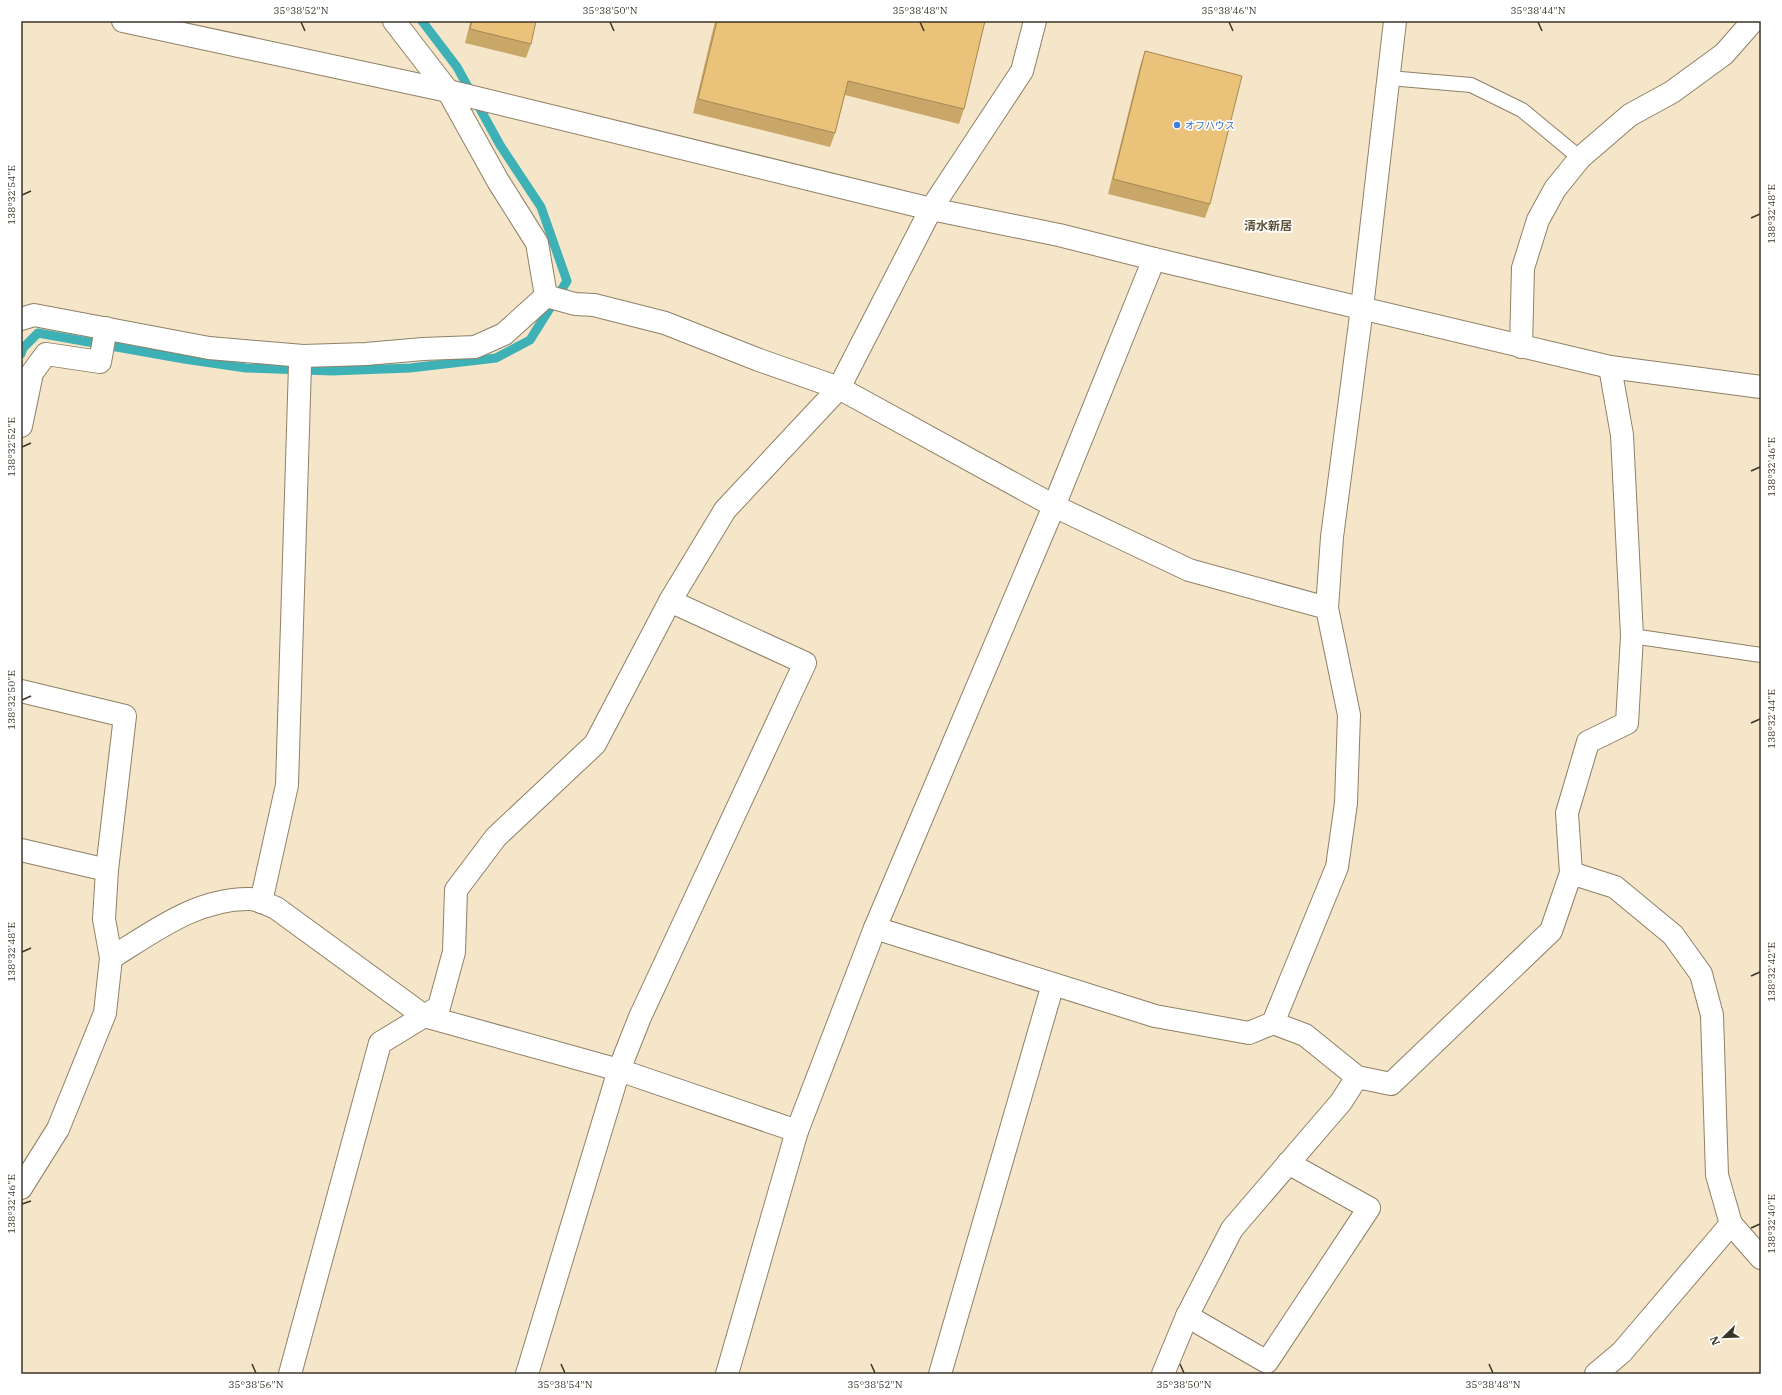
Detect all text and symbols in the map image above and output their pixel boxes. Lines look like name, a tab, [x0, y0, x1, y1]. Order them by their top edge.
text: 35°38'52"N	[274, 4, 329, 17]
text: 35°38'50"N	[583, 4, 638, 17]
text: 35°38'48"N	[893, 4, 948, 17]
text: 35°38'46"N	[1202, 4, 1257, 17]
text: 35°38'44"N	[1511, 4, 1566, 17]
place label: オフハウス	[1185, 119, 1235, 132]
marker: オフハウス	[1172, 120, 1182, 130]
text: 138°32'54"E	[5, 165, 18, 225]
text: 138°32'48"E	[1765, 184, 1778, 244]
district label: 清水新居	[1244, 218, 1292, 233]
text: 138°32'52"E	[5, 417, 18, 477]
text: 138°32'46"E	[1765, 437, 1778, 497]
text: 138°32'50"E	[5, 670, 18, 730]
text: 138°32'44"E	[1765, 689, 1778, 749]
text: 138°32'48"E	[5, 922, 18, 982]
text: 138°32'42"E	[1765, 942, 1778, 1002]
text: 138°32'46"E	[5, 1174, 18, 1234]
text: 138°32'40"E	[1765, 1194, 1778, 1254]
north arrow	[1704, 1317, 1744, 1357]
text: N	[1707, 1334, 1723, 1348]
text: 35°38'56"N	[229, 1378, 284, 1391]
text: 35°38'54"N	[538, 1378, 593, 1391]
text: 35°38'52"N	[848, 1378, 903, 1391]
text: 35°38'50"N	[1157, 1378, 1212, 1391]
text: 35°38'48"N	[1466, 1378, 1521, 1391]

